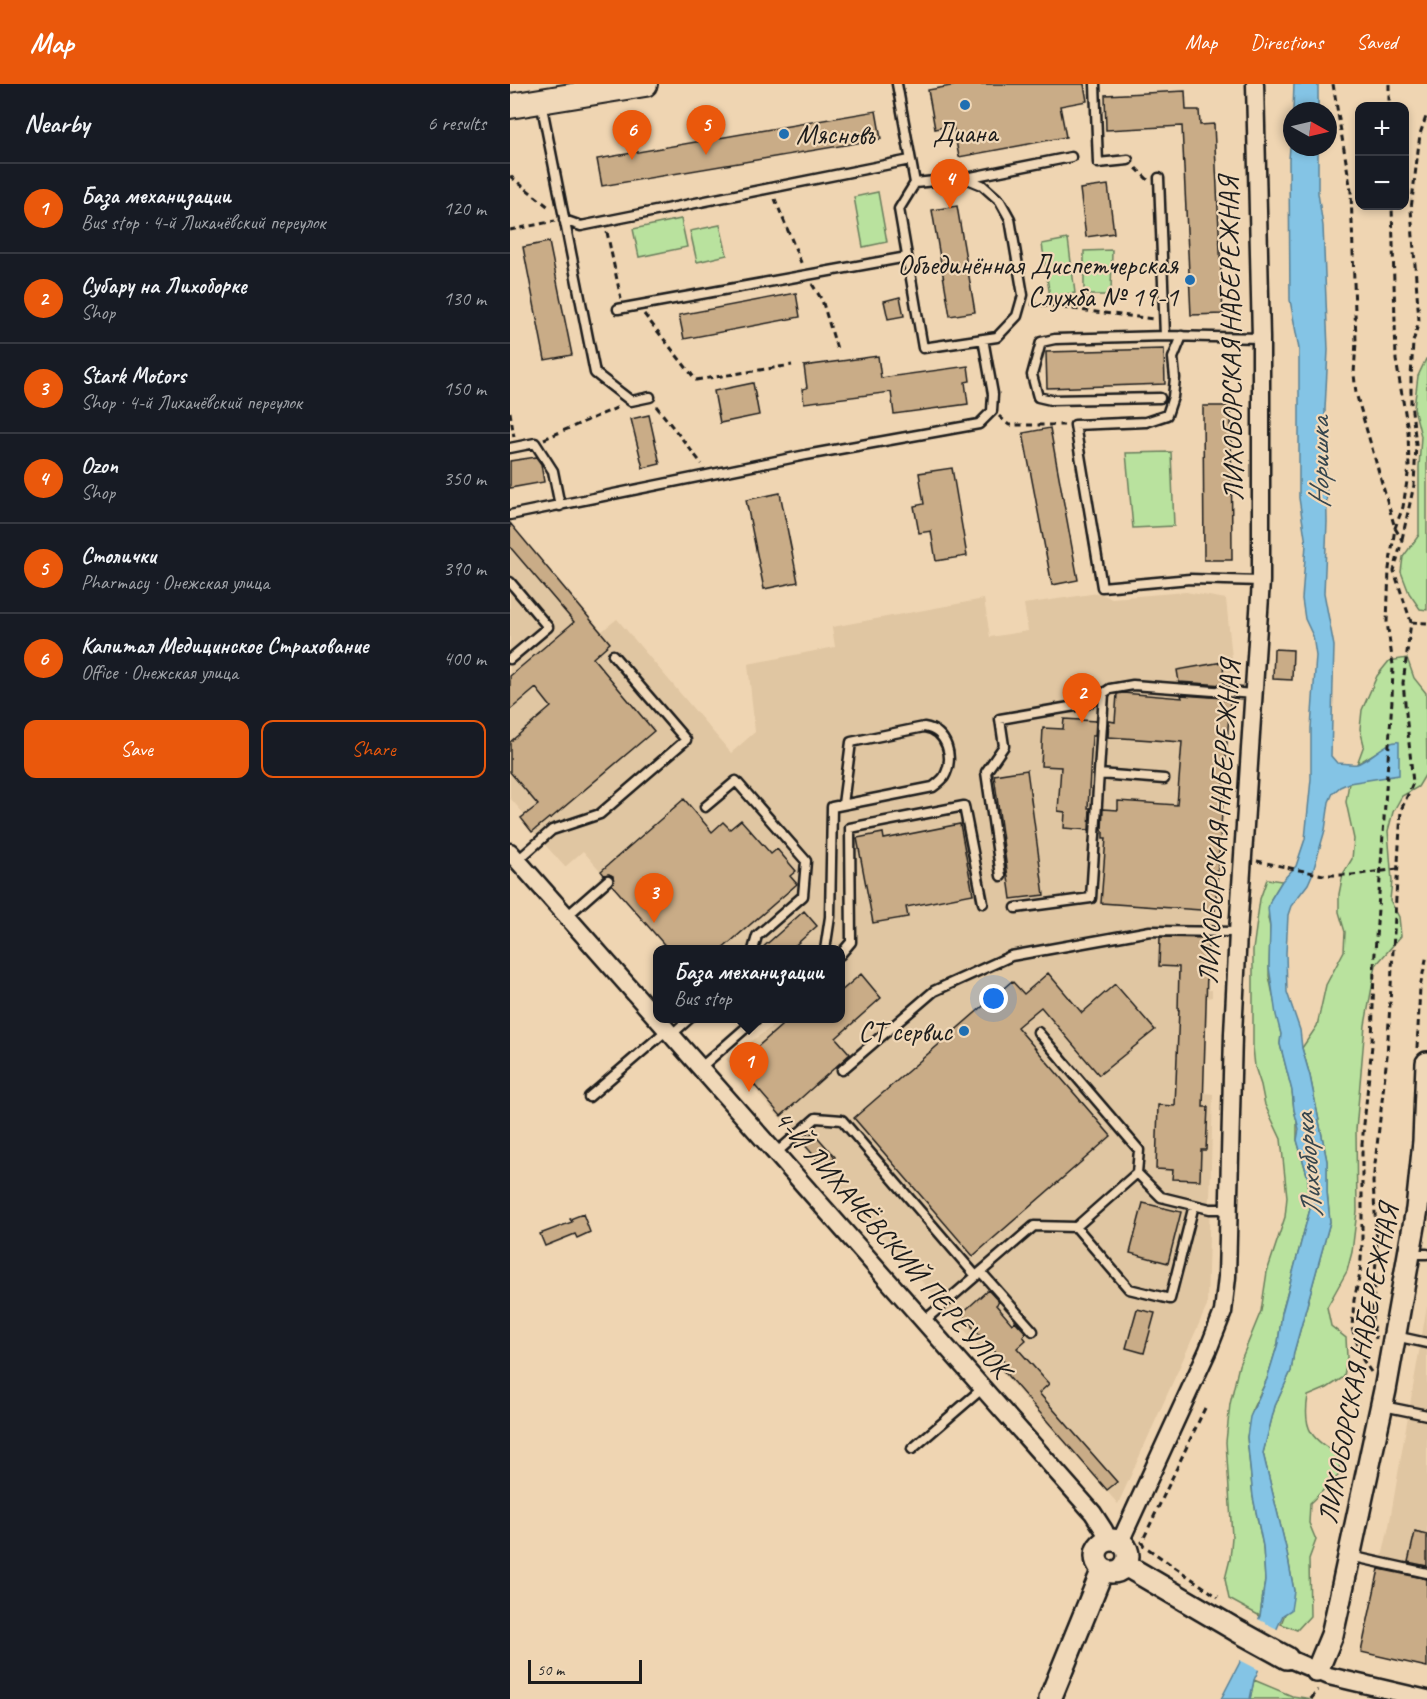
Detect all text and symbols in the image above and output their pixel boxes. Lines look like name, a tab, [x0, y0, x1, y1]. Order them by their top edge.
text: Map	[30, 25, 73, 60]
text: Map	[1185, 29, 1217, 55]
text: Directions	[1250, 29, 1323, 55]
text: Saved	[1356, 29, 1397, 55]
marker: Диана	[958, 98, 972, 112]
north arrow	[1283, 102, 1337, 156]
map controls	[1355, 102, 1409, 210]
button: +	[1355, 102, 1409, 156]
pin: 5	[686, 106, 726, 155]
text: Nearby	[24, 107, 89, 140]
pin: 6	[612, 110, 652, 160]
text: 6 results	[427, 111, 486, 136]
place label: Диана	[933, 115, 1000, 150]
place label: Мясновъ	[796, 117, 876, 152]
marker: Мясновъ	[777, 127, 791, 141]
button: −	[1355, 156, 1409, 210]
pin: 4	[930, 160, 970, 209]
street label: ЛИХОБОРСКАЯ НАБЕРЕЖНАЯ	[1210, 172, 1251, 501]
text: База механизации	[81, 182, 231, 210]
text: 1	[39, 196, 48, 221]
text: 120 m	[443, 196, 486, 221]
text: Bus stop · 4-й Лихачёвский переулок	[81, 210, 325, 235]
place label: Объединённая Диспетчерская Служба № 19-1	[897, 247, 1179, 314]
text: Субару на Лихоборке	[81, 272, 247, 300]
marker: Объединённая Диспетчерская Служба № 19-1	[1183, 273, 1197, 287]
text: 2	[39, 286, 48, 311]
text: 130 m	[443, 286, 486, 311]
text: Shop	[81, 300, 115, 325]
text: Stark Motors	[81, 362, 186, 390]
text: 3	[39, 376, 48, 401]
text: 150 m	[443, 376, 486, 401]
text: Shop · 4-й Лихачёвский переулок	[81, 390, 302, 415]
water label: Норишка	[1300, 414, 1338, 509]
text: Ozon	[81, 452, 118, 480]
text: 4	[39, 466, 48, 491]
text: 350 m	[443, 466, 486, 491]
text: Shop	[81, 480, 115, 505]
text: Столички	[81, 542, 156, 570]
text: 5	[39, 556, 48, 581]
text: 390 m	[443, 556, 486, 581]
text: Pharmacy · Онежская улица	[81, 570, 269, 595]
text: Капитал Медицинское Страхование	[81, 632, 368, 660]
text: 6	[39, 646, 48, 671]
text: 400 m	[443, 646, 486, 671]
street label: ЛИХОБОРСКАЯ НАБЕРЕЖНАЯ	[1190, 654, 1248, 985]
text: Office · Онежская улица	[81, 660, 238, 685]
pin: 2	[1062, 674, 1102, 723]
button: Save	[24, 720, 249, 778]
button: Share	[261, 720, 486, 778]
pin: 3	[634, 874, 674, 923]
popup	[653, 945, 845, 1023]
text: База механизации	[674, 958, 824, 986]
your location	[979, 984, 1008, 1013]
text: Bus stop	[674, 986, 732, 1011]
place label: СТ сервис	[858, 1014, 954, 1049]
marker: СТ сервис	[957, 1024, 971, 1038]
pin: 1	[730, 1042, 768, 1092]
street label: 4-Й ЛИХАЧЁВСКИЙ ПЕРЕУЛОК	[766, 1102, 1023, 1389]
water label: Лихоборка	[1284, 1109, 1331, 1220]
street label: ЛИХОБОРСКАЯ НАБЕРЕЖНАЯ	[1309, 1197, 1406, 1527]
scale bar	[528, 1657, 642, 1684]
text: 50 m	[537, 1660, 564, 1680]

